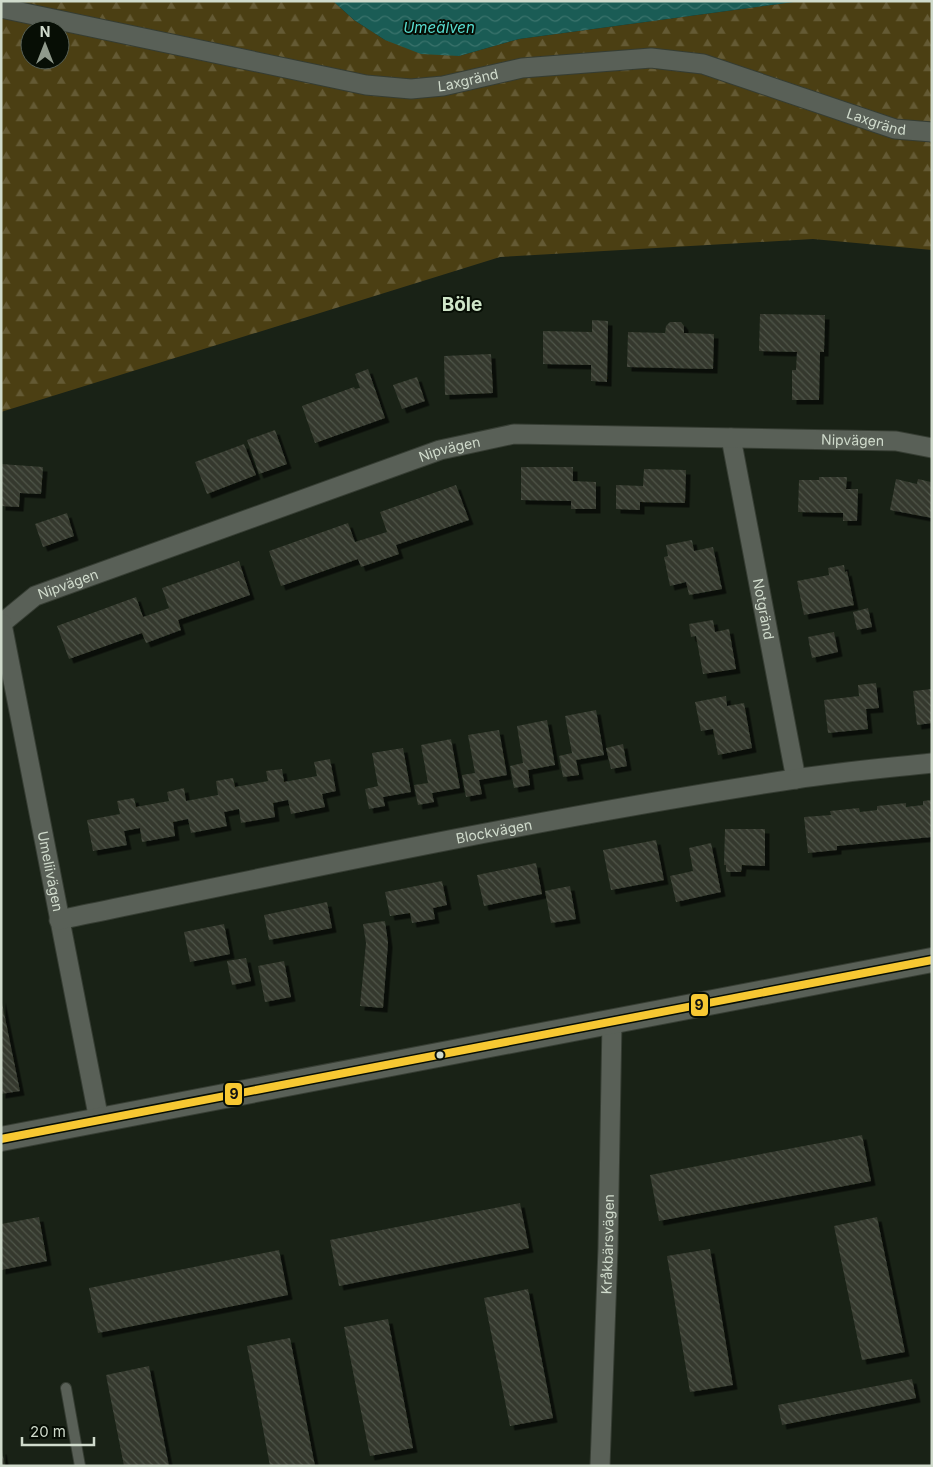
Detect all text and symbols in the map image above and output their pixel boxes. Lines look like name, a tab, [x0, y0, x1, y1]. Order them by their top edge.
water label: Umeälven	[403, 18, 475, 37]
north arrow	[20, 20, 70, 70]
text: N	[40, 23, 50, 40]
street label: Laxgränd	[437, 65, 500, 94]
street label: Laxgränd	[844, 104, 907, 138]
district label: Böle	[442, 293, 482, 316]
street label: Nipvägen	[821, 431, 884, 449]
street label: Nipvägen	[416, 433, 482, 465]
street label: Nipvägen	[35, 565, 100, 602]
street label: Notgränd	[750, 577, 778, 641]
street label: Blockvägen	[454, 815, 534, 847]
street label: Umeliivägen	[35, 829, 67, 913]
line badge: 9	[690, 993, 709, 1017]
text: 9	[694, 996, 704, 1013]
unlabelled marker	[435, 1050, 445, 1060]
line badge: 9	[224, 1082, 243, 1106]
text: 9	[229, 1085, 239, 1102]
street label: Kråkbärsvägen	[597, 1194, 617, 1295]
scale bar	[22, 1414, 95, 1446]
text: 20 m	[30, 1422, 66, 1441]

